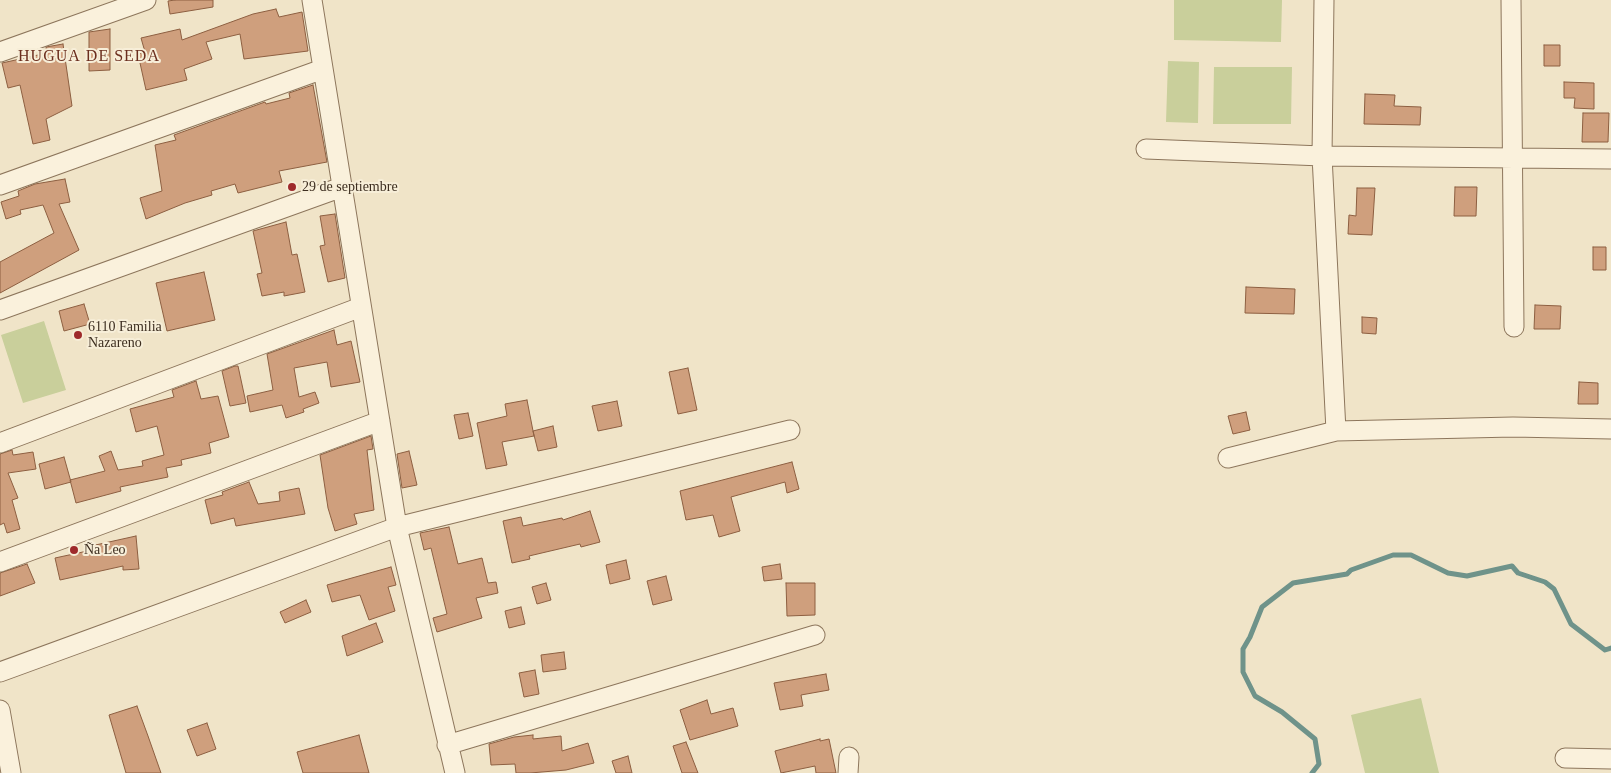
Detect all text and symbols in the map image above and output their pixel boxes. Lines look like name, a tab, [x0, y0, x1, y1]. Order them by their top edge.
district label: HUGUA DE SEDA	[16, 47, 162, 67]
place label: 29 de septiembre	[302, 179, 398, 195]
marker: 29 de septiembre	[286, 181, 298, 193]
place label: 6110 Familia Nazareno	[88, 319, 162, 352]
marker: 6110 Familia Nazareno	[72, 329, 84, 341]
place label: Ña Leo	[84, 542, 126, 558]
marker: Ña Leo	[68, 544, 80, 556]

